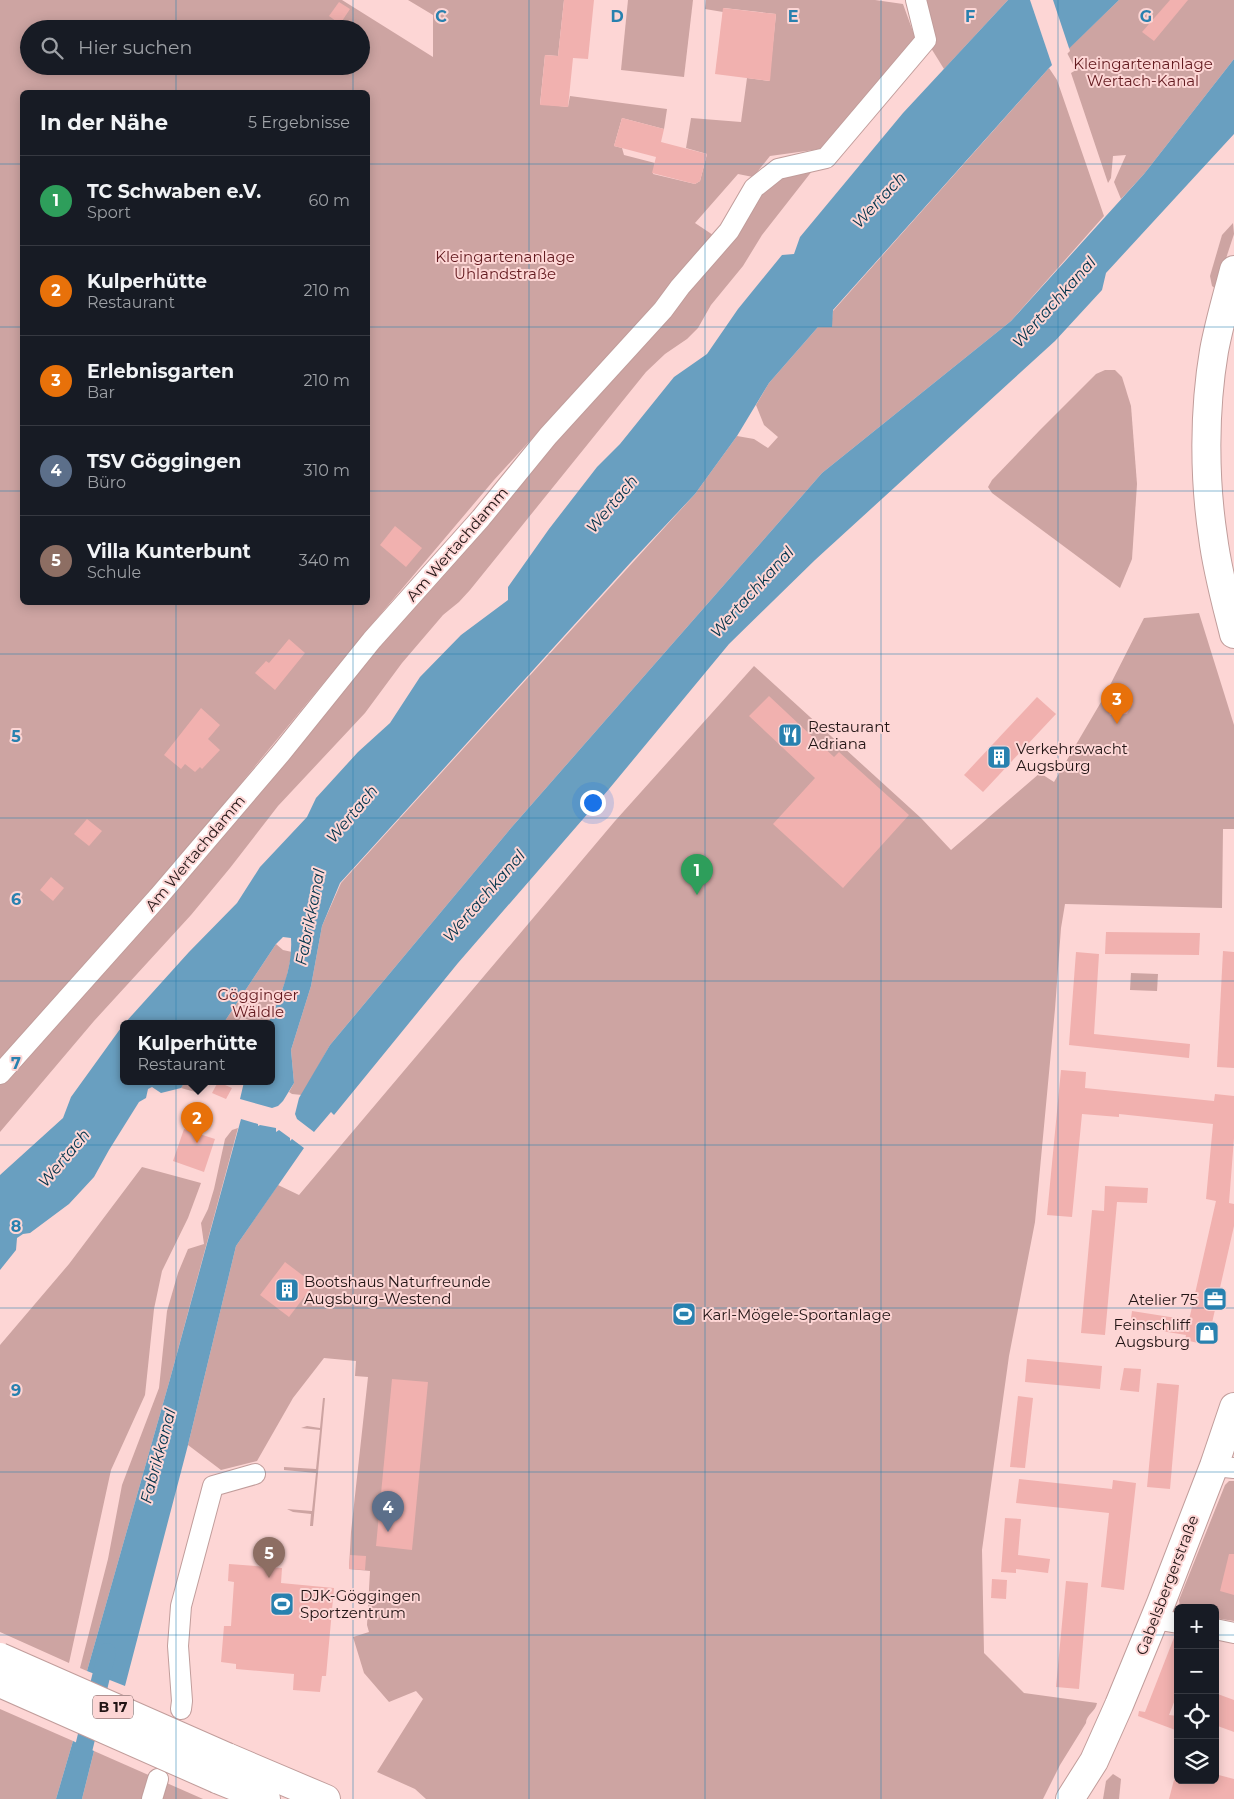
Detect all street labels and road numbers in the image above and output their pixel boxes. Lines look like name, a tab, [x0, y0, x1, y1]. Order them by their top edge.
street label: Am Wertachdamm	[402, 483, 512, 605]
street label: Am Wertachdamm	[141, 791, 249, 915]
street label: Gabelsbergerstraße	[1132, 1512, 1202, 1658]
road number: B 17	[93, 1695, 133, 1718]

